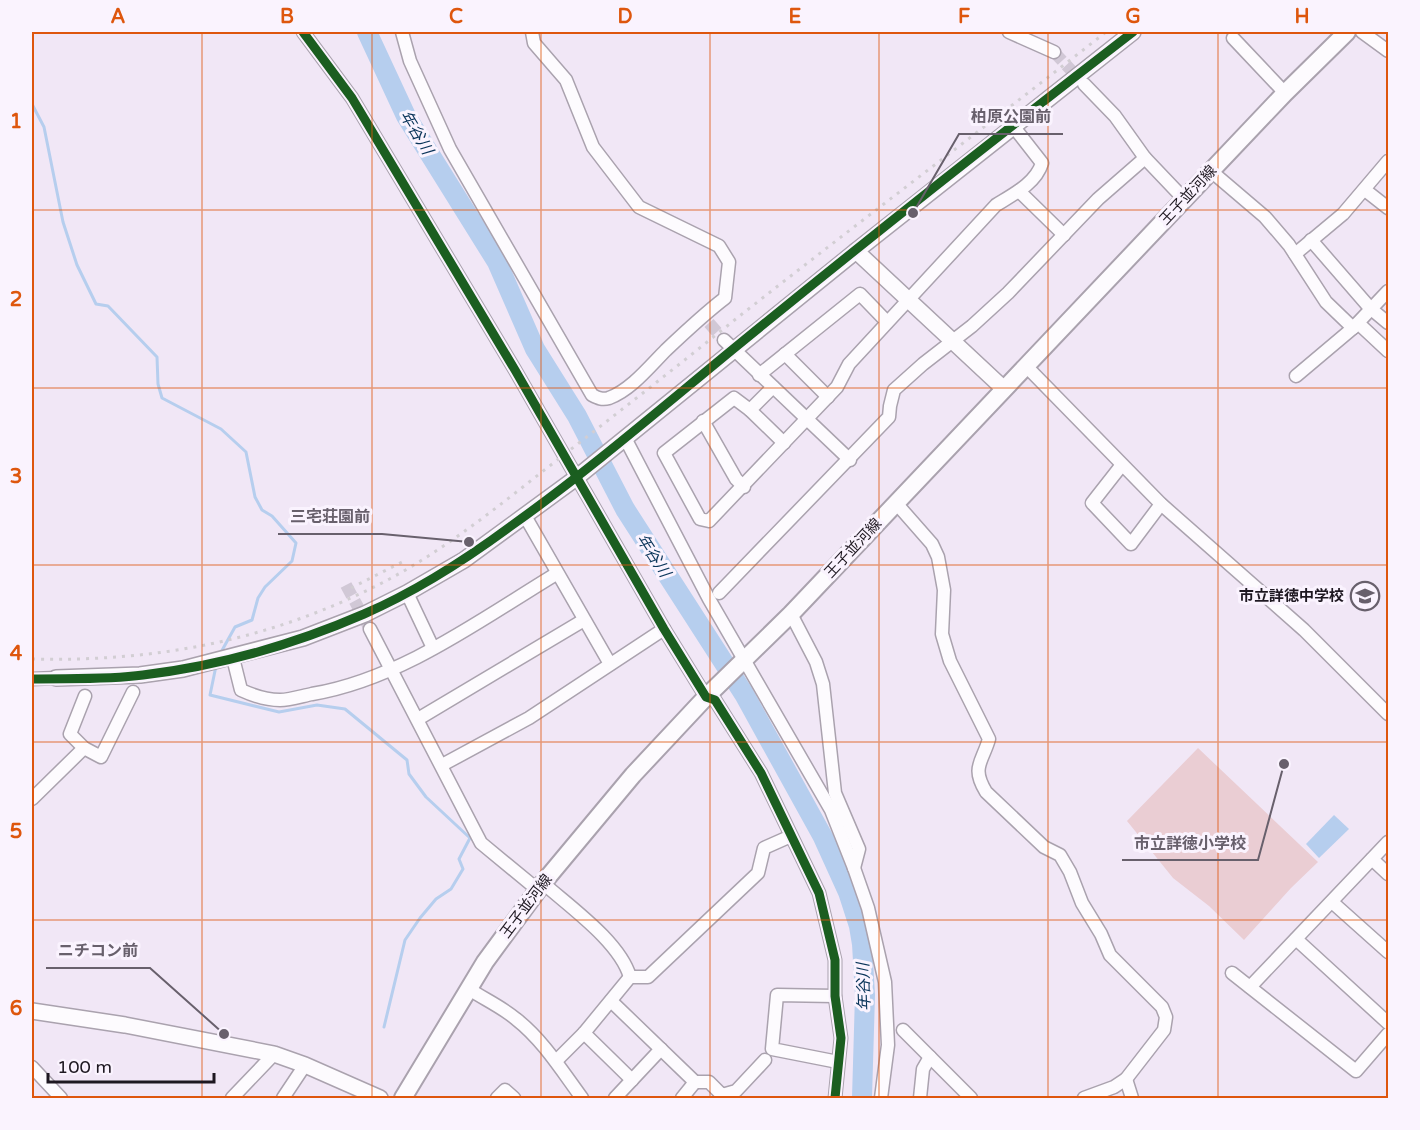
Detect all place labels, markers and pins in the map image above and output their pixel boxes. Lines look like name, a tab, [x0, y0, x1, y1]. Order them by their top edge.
callout: 柏原公園前	[959, 100, 1063, 134]
callout: 三宅荘園前	[278, 500, 382, 534]
school or university icon: 市立詳徳中学校	[1349, 580, 1381, 612]
place label: 市立詳徳中学校	[1239, 587, 1344, 605]
callout: 市立詳徳小学校	[1122, 826, 1258, 860]
callout: ニチコン前	[46, 934, 150, 968]

